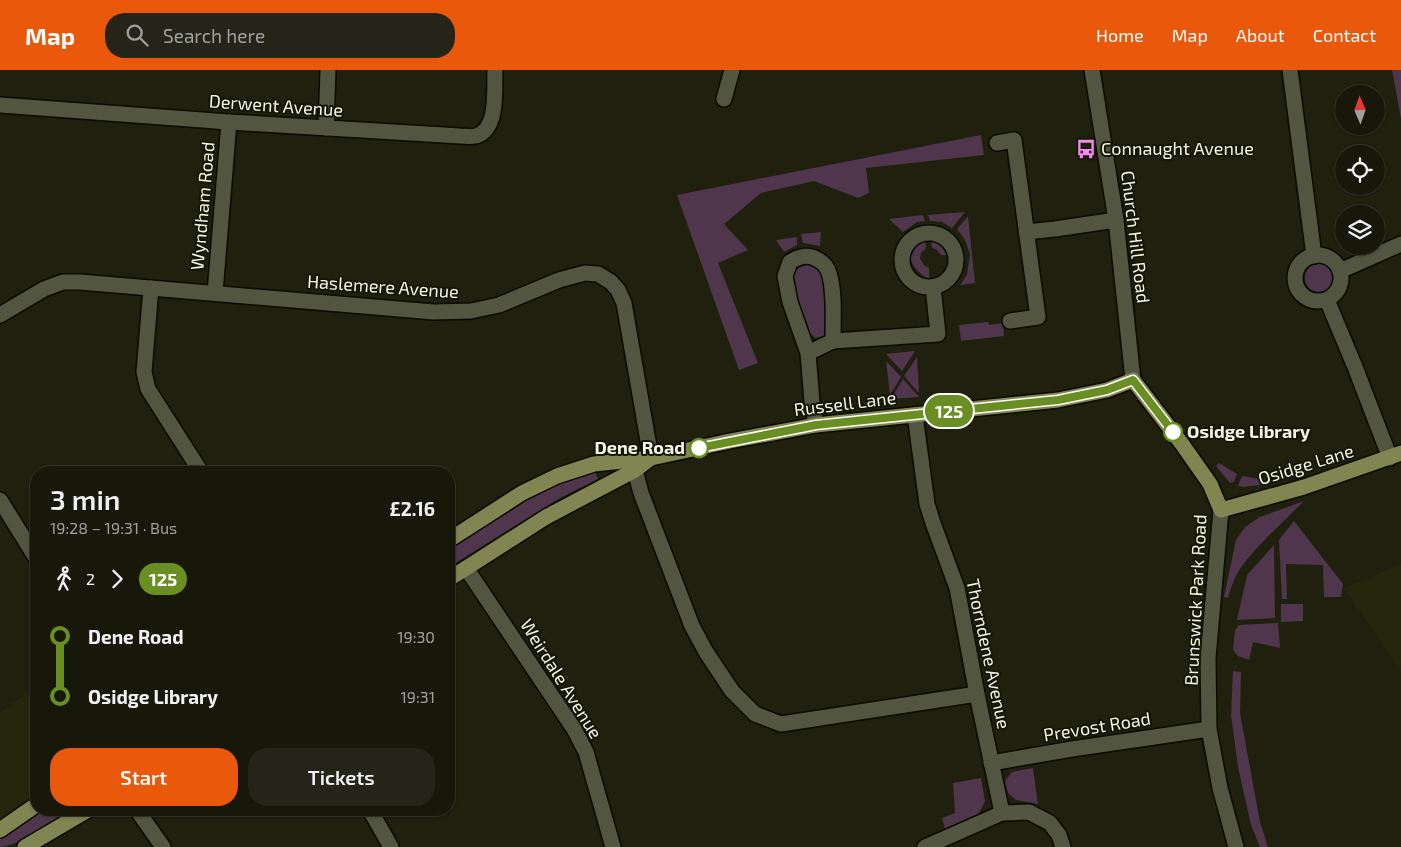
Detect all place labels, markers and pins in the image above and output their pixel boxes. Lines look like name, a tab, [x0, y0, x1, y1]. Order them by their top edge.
place label: Connaught Avenue	[1101, 137, 1254, 159]
bus stop icon: Connaught Avenue	[1075, 138, 1097, 160]
place label: Osidge Library	[1187, 420, 1311, 442]
marker: Osidge Library	[1163, 422, 1183, 442]
place label: Dene Road	[595, 436, 685, 458]
marker: Dene Road	[689, 438, 709, 458]

